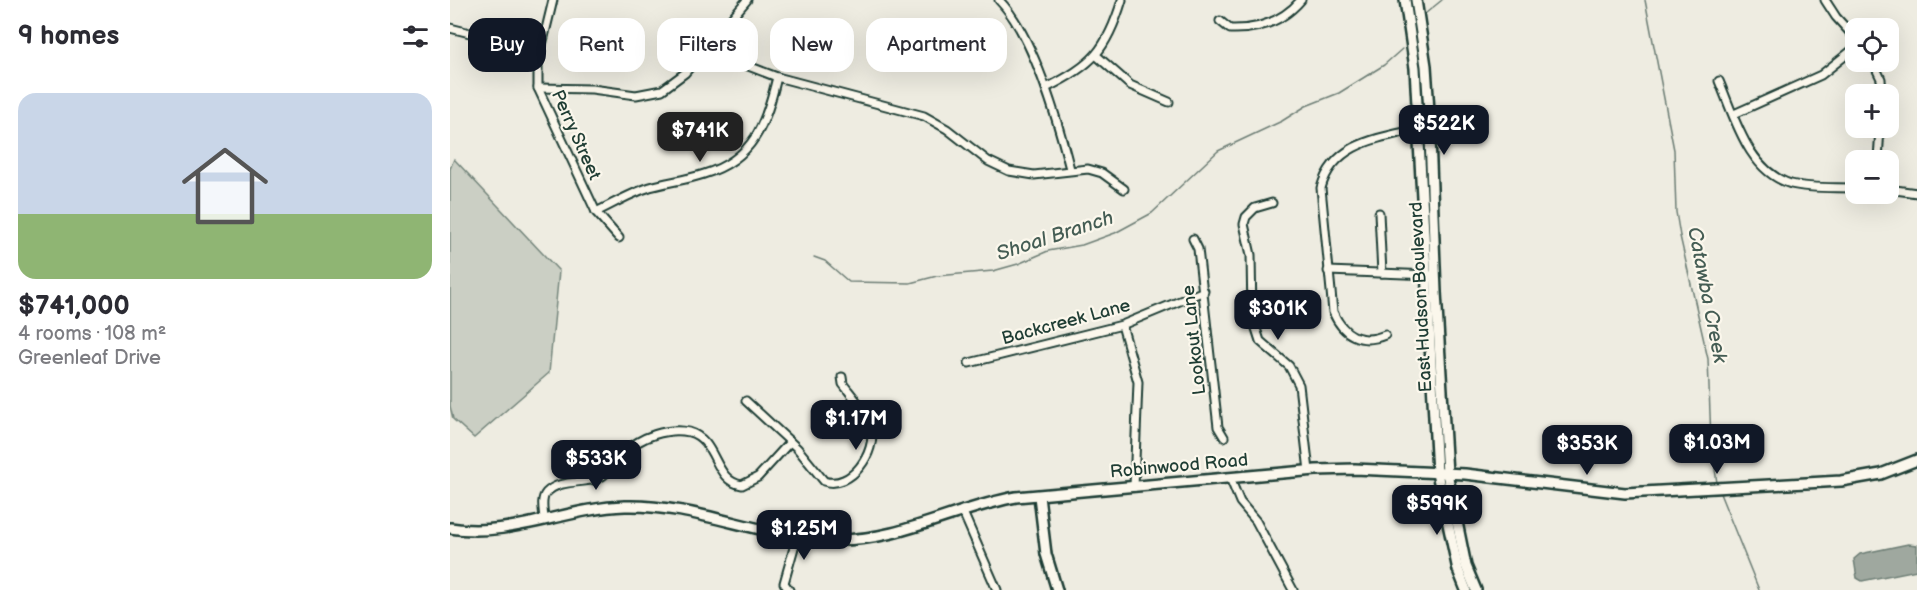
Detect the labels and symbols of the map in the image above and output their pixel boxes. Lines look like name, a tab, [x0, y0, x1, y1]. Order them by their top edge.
street label: Perry Street	[547, 87, 605, 184]
pin: $522K	[1402, 105, 1486, 156]
pin: $741K	[658, 112, 742, 163]
street label: East Hudson Boulevard	[1406, 201, 1436, 393]
water label: Shoal Branch	[993, 206, 1117, 266]
water label: Catawba Creek	[1682, 225, 1732, 366]
street label: Lookout Lane	[1178, 284, 1210, 396]
pin: $301K	[1236, 290, 1320, 341]
street label: Backcreek Lane	[999, 295, 1133, 349]
pin: $1.17M	[807, 400, 905, 451]
pin: $1.03M	[1668, 424, 1766, 475]
pin: $353K	[1545, 425, 1629, 476]
pin: $533K	[554, 440, 638, 491]
street label: Robinwood Road	[1109, 450, 1249, 482]
pin: $599K	[1395, 485, 1479, 536]
pin: $1.25M	[755, 510, 853, 561]

